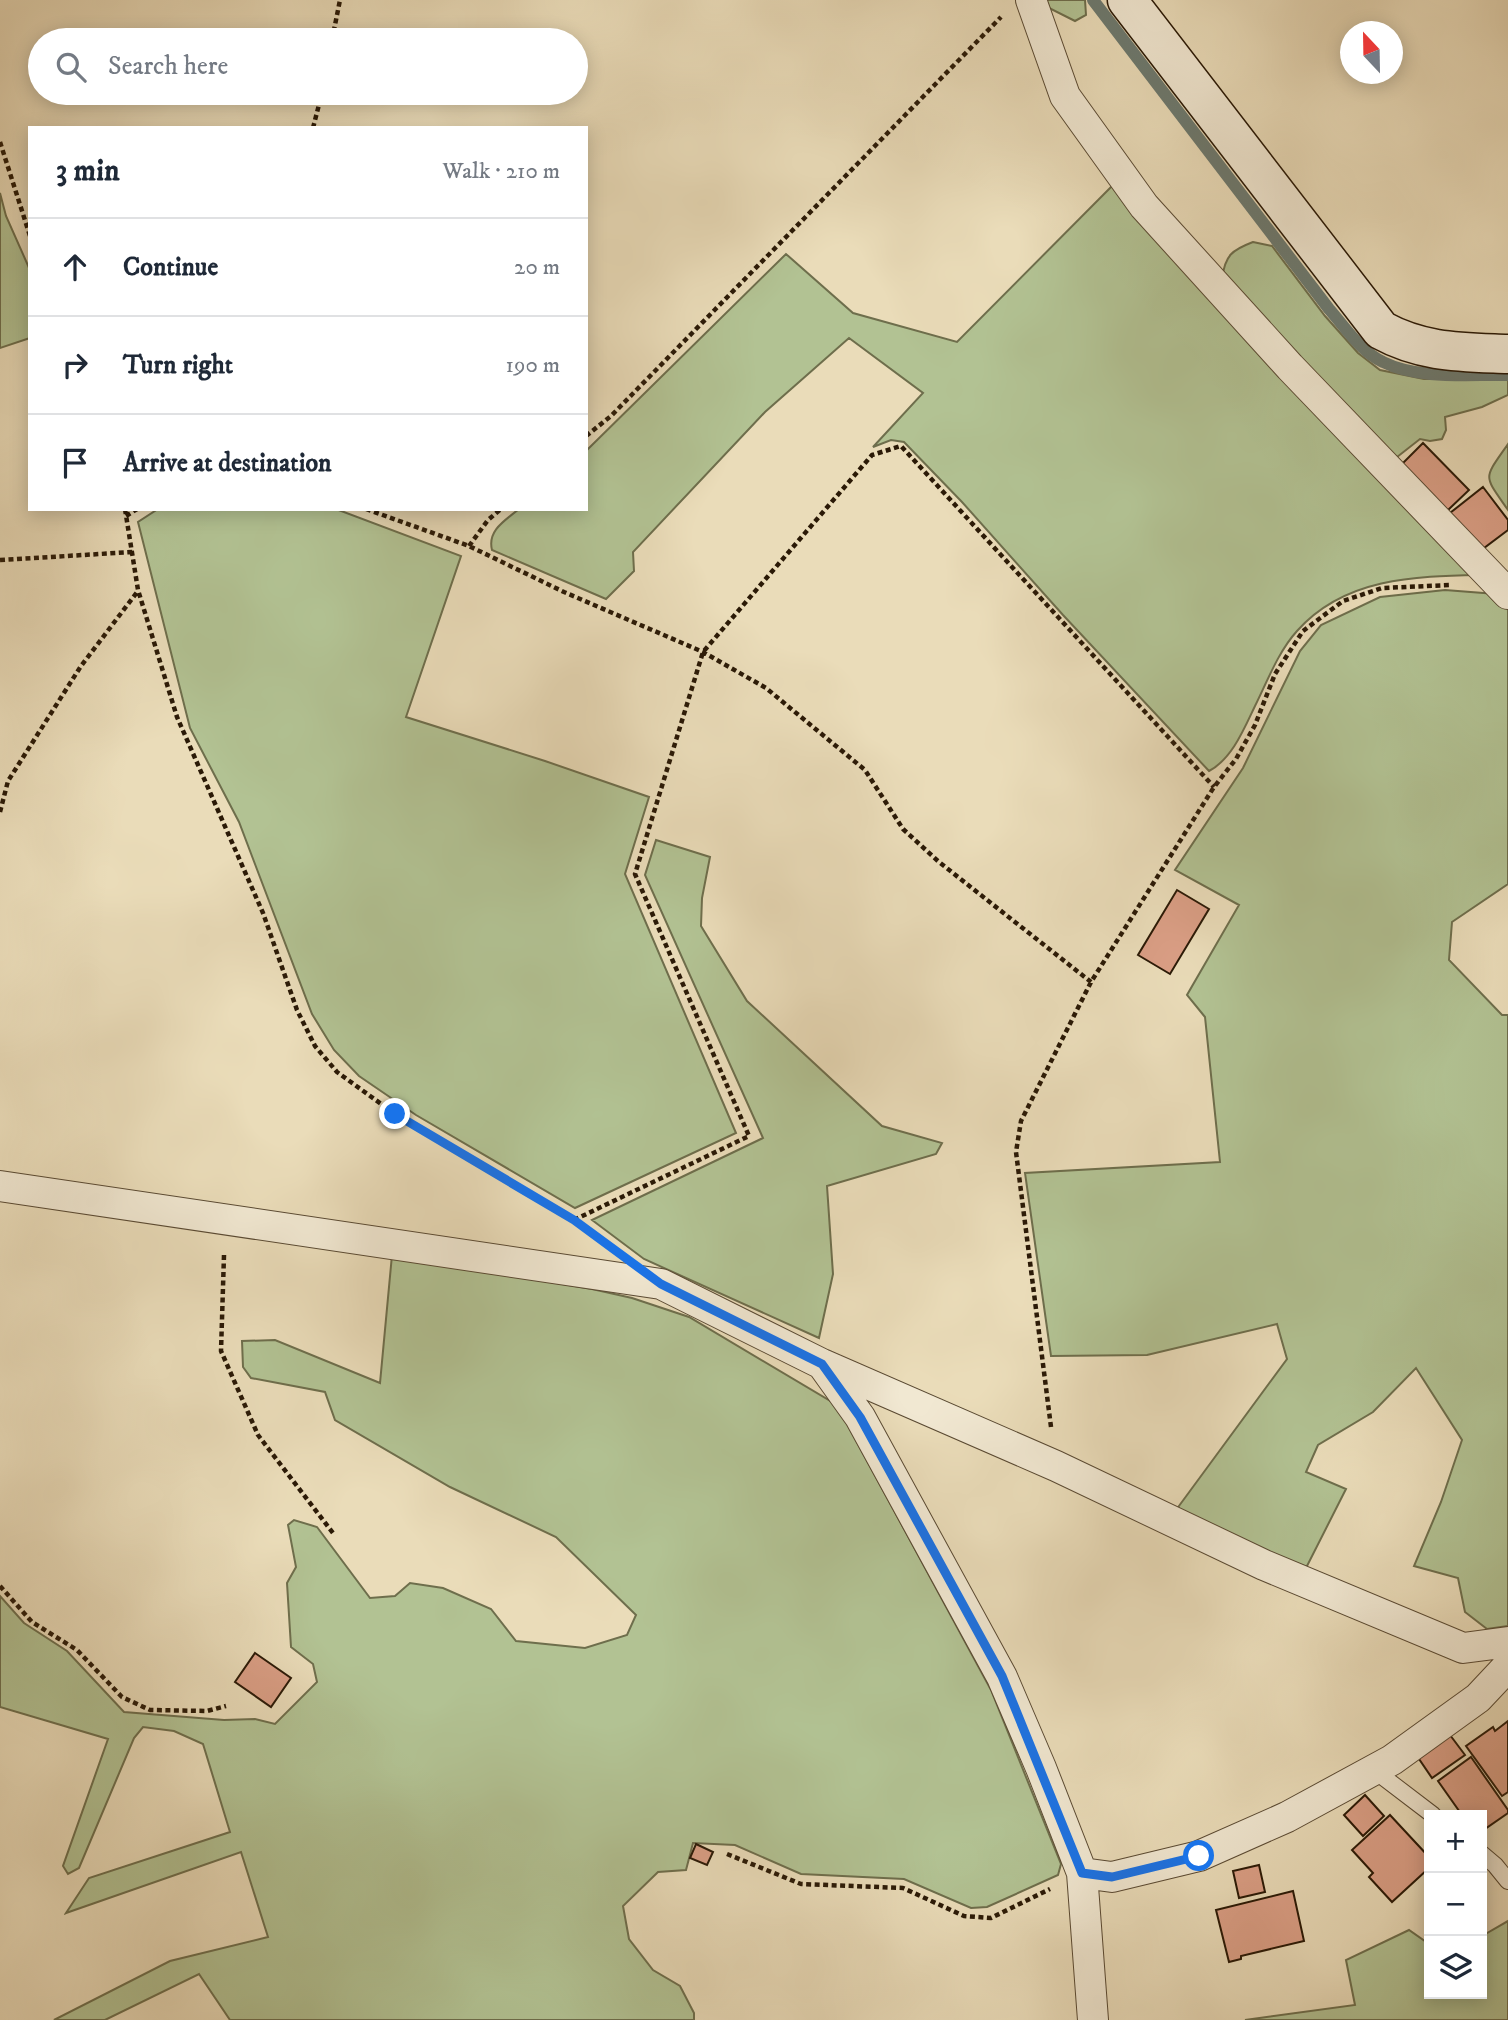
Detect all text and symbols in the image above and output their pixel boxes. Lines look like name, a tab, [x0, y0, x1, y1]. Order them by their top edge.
north arrow	[1340, 21, 1403, 84]
search box	[28, 28, 588, 105]
icon: search	[52, 48, 90, 86]
text: Search here	[108, 50, 228, 83]
text: 3 min	[56, 153, 120, 190]
text: Walk · 210 m	[443, 157, 560, 186]
icon: ahead	[56, 248, 94, 286]
text: Continue	[123, 251, 218, 284]
text: 20 m	[514, 253, 560, 282]
icon: right	[56, 346, 94, 384]
text: Turn right	[123, 349, 233, 382]
text: 190 m	[506, 351, 560, 380]
icon: arrive	[56, 444, 94, 482]
text: Arrive at destination	[123, 447, 332, 480]
route end	[379, 1098, 410, 1129]
map controls	[1424, 1810, 1487, 1999]
button: +	[1424, 1810, 1487, 1873]
route start	[1183, 1840, 1214, 1871]
button: −	[1424, 1873, 1487, 1936]
button: layers	[1424, 1936, 1487, 1999]

